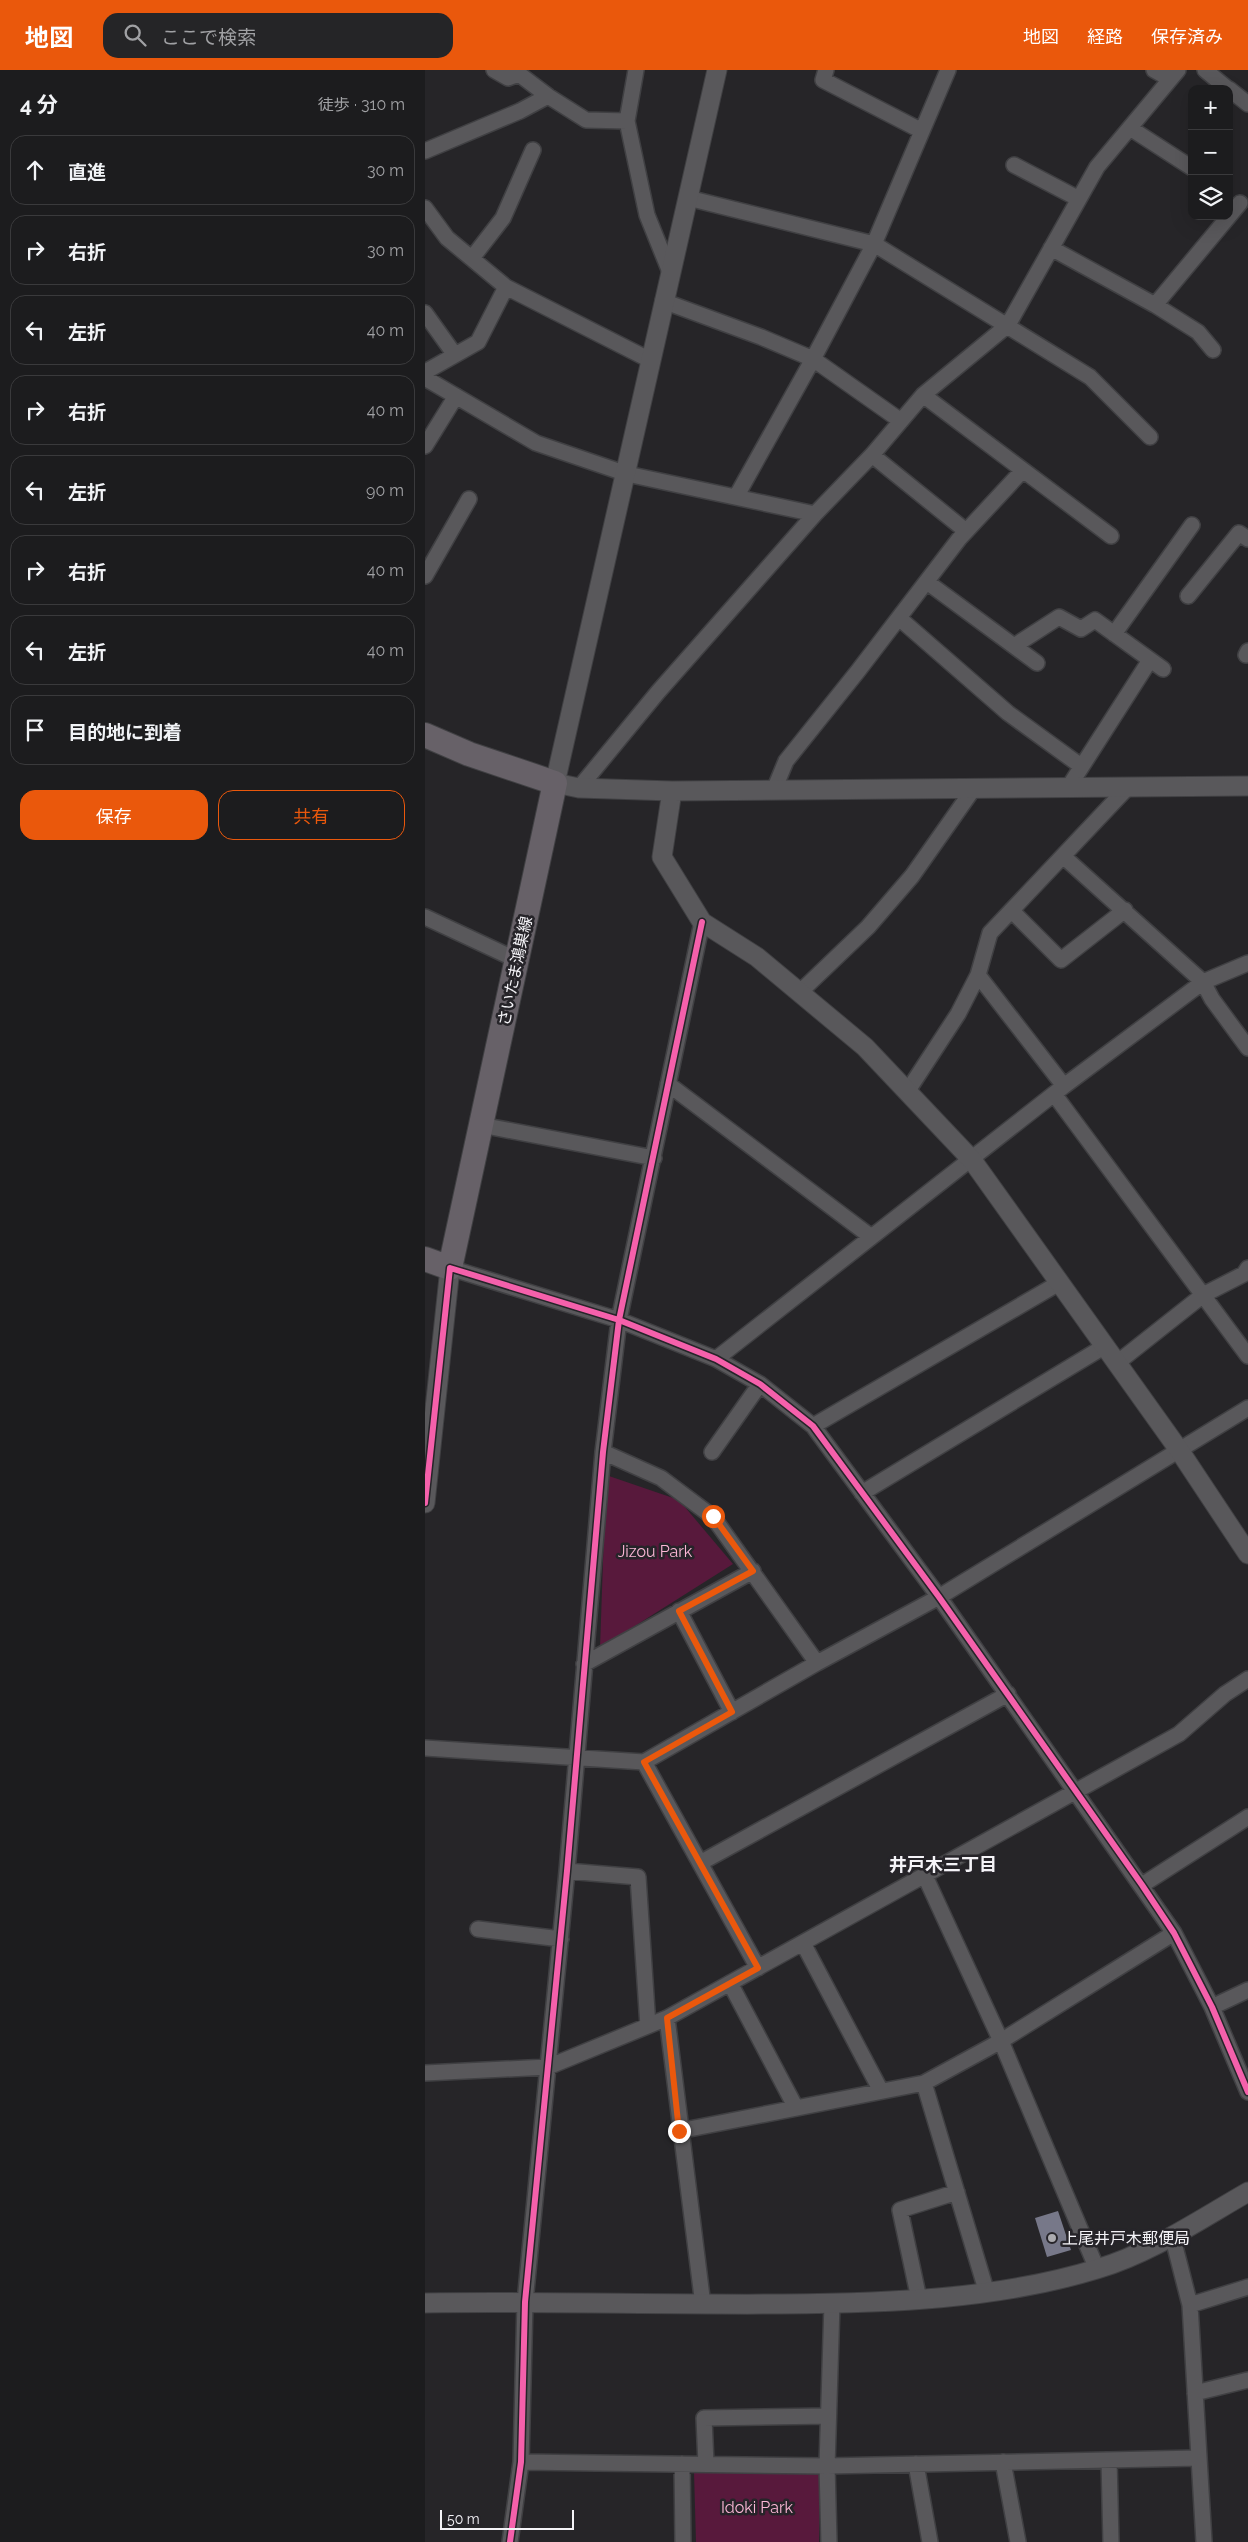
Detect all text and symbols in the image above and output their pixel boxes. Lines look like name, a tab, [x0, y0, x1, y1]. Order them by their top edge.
search box	[103, 13, 453, 58]
icon: search	[121, 21, 149, 49]
text: 地図	[25, 23, 73, 52]
text: ここで検索	[161, 26, 256, 48]
text: 地図	[1023, 26, 1059, 47]
text: 経路	[1087, 26, 1123, 47]
text: 保存済み	[1151, 26, 1223, 47]
map controls	[1188, 85, 1233, 220]
button: +	[1188, 85, 1233, 130]
text: 4 分	[20, 92, 58, 117]
text: 徒歩 · 310 m	[318, 95, 405, 114]
button: −	[1188, 130, 1233, 175]
icon: ahead	[21, 156, 49, 184]
text: 直進	[68, 161, 106, 183]
text: 30 m	[367, 161, 404, 180]
button: layers	[1188, 175, 1233, 220]
icon: right	[21, 236, 49, 264]
text: 右折	[68, 241, 106, 263]
text: 30 m	[367, 241, 404, 260]
icon: left	[21, 316, 49, 344]
text: 左折	[68, 321, 106, 343]
text: 40 m	[367, 321, 404, 340]
icon: right	[21, 396, 49, 424]
text: 右折	[68, 401, 106, 423]
text: 40 m	[367, 401, 404, 420]
icon: left	[21, 476, 49, 504]
text: 左折	[68, 481, 106, 503]
text: 90 m	[366, 481, 404, 500]
icon: right	[21, 556, 49, 584]
text: 右折	[68, 561, 106, 583]
text: 40 m	[367, 561, 404, 580]
icon: left	[21, 636, 49, 664]
text: 左折	[68, 641, 106, 663]
text: 40 m	[367, 641, 404, 660]
icon: arrive	[21, 716, 49, 744]
text: 目的地に到着	[68, 721, 182, 743]
button: 保存	[20, 790, 208, 840]
button: 共有	[218, 790, 405, 840]
street label: さいたま鴻巣線	[494, 914, 536, 1028]
route start	[702, 1505, 725, 1528]
park label: Jizou Park	[618, 1542, 693, 1561]
district label: 井戸木三丁目	[889, 1854, 997, 1875]
route end	[668, 2120, 691, 2143]
place label: 上尾井戸木郵便局	[1062, 2229, 1190, 2248]
marker: 上尾井戸木郵便局	[1046, 2232, 1058, 2244]
park label: Idoki Park	[721, 2498, 794, 2517]
scale bar	[440, 2507, 574, 2530]
text: 50 m	[447, 2511, 480, 2527]

